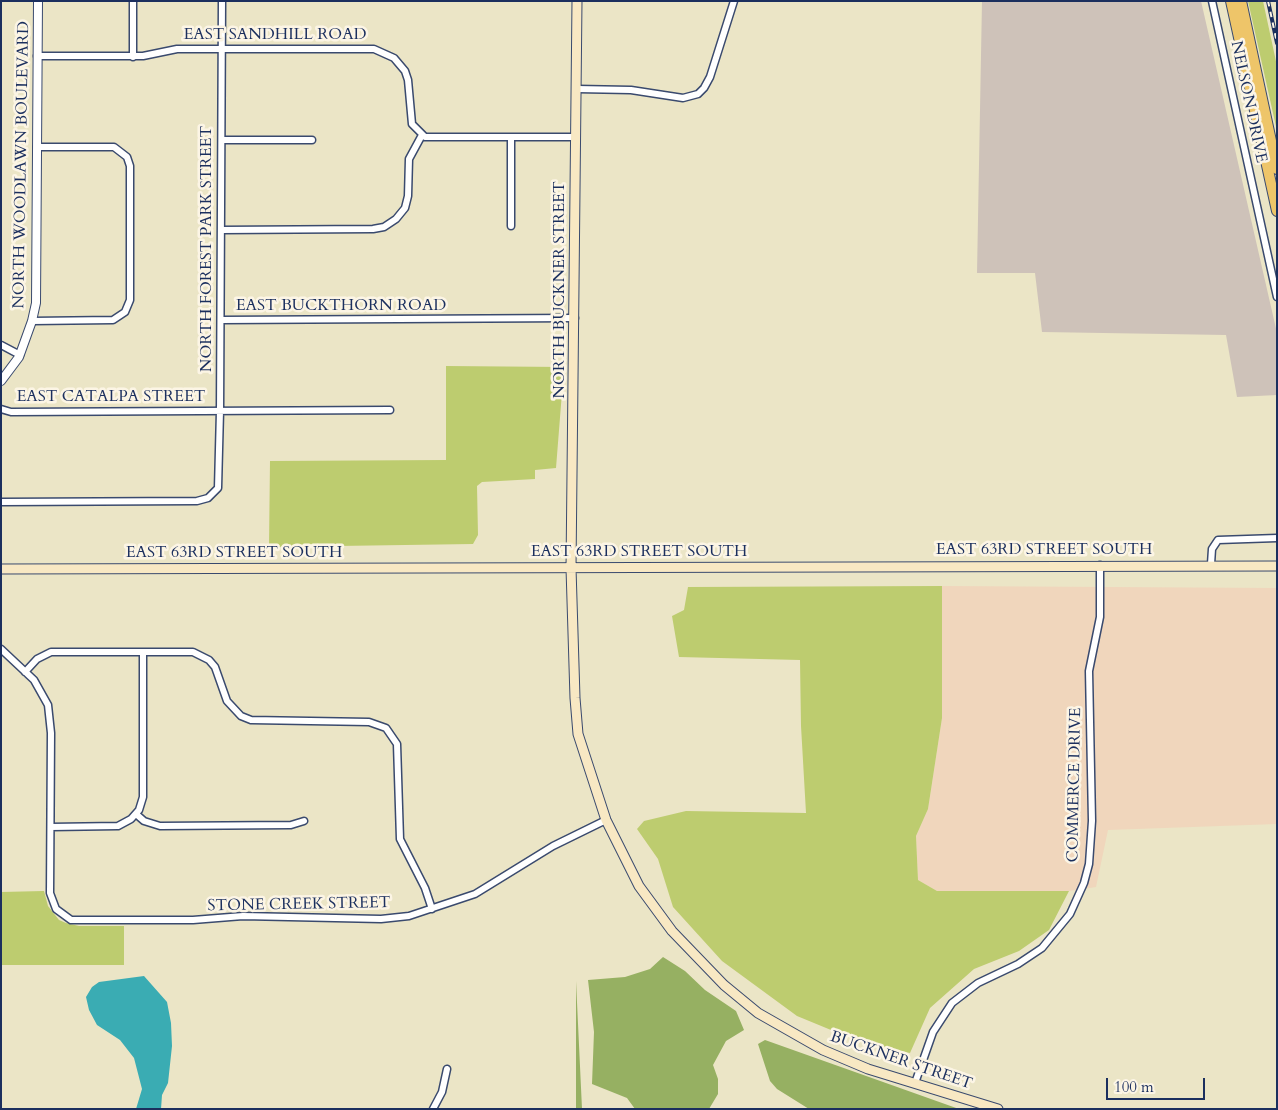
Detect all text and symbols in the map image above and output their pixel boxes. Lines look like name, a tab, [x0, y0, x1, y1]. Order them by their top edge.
street label: NORTH WOODLAWN BOULEVARD	[10, 21, 34, 309]
street label: EAST SANDHILL ROAD	[183, 25, 367, 45]
street label: NELSON DRIVE	[1226, 39, 1270, 165]
street label: NORTH FOREST PARK STREET	[197, 126, 217, 372]
street label: NORTH BUCKNER STREET	[550, 181, 570, 399]
street label: EAST BUCKTHORN ROAD	[236, 296, 446, 316]
street label: EAST CATALPA STREET	[16, 387, 206, 407]
street label: EAST 63RD STREET SOUTH	[936, 540, 1152, 560]
street label: EAST 63RD STREET SOUTH	[531, 542, 747, 562]
street label: EAST 63RD STREET SOUTH	[126, 543, 342, 563]
street label: COMMERCE DRIVE	[1064, 707, 1086, 863]
street label: STONE CREEK STREET	[207, 894, 391, 916]
street label: BUCKNER STREET	[827, 1028, 975, 1094]
scale bar	[1108, 1068, 1207, 1100]
text: 100 m	[1114, 1077, 1154, 1097]

